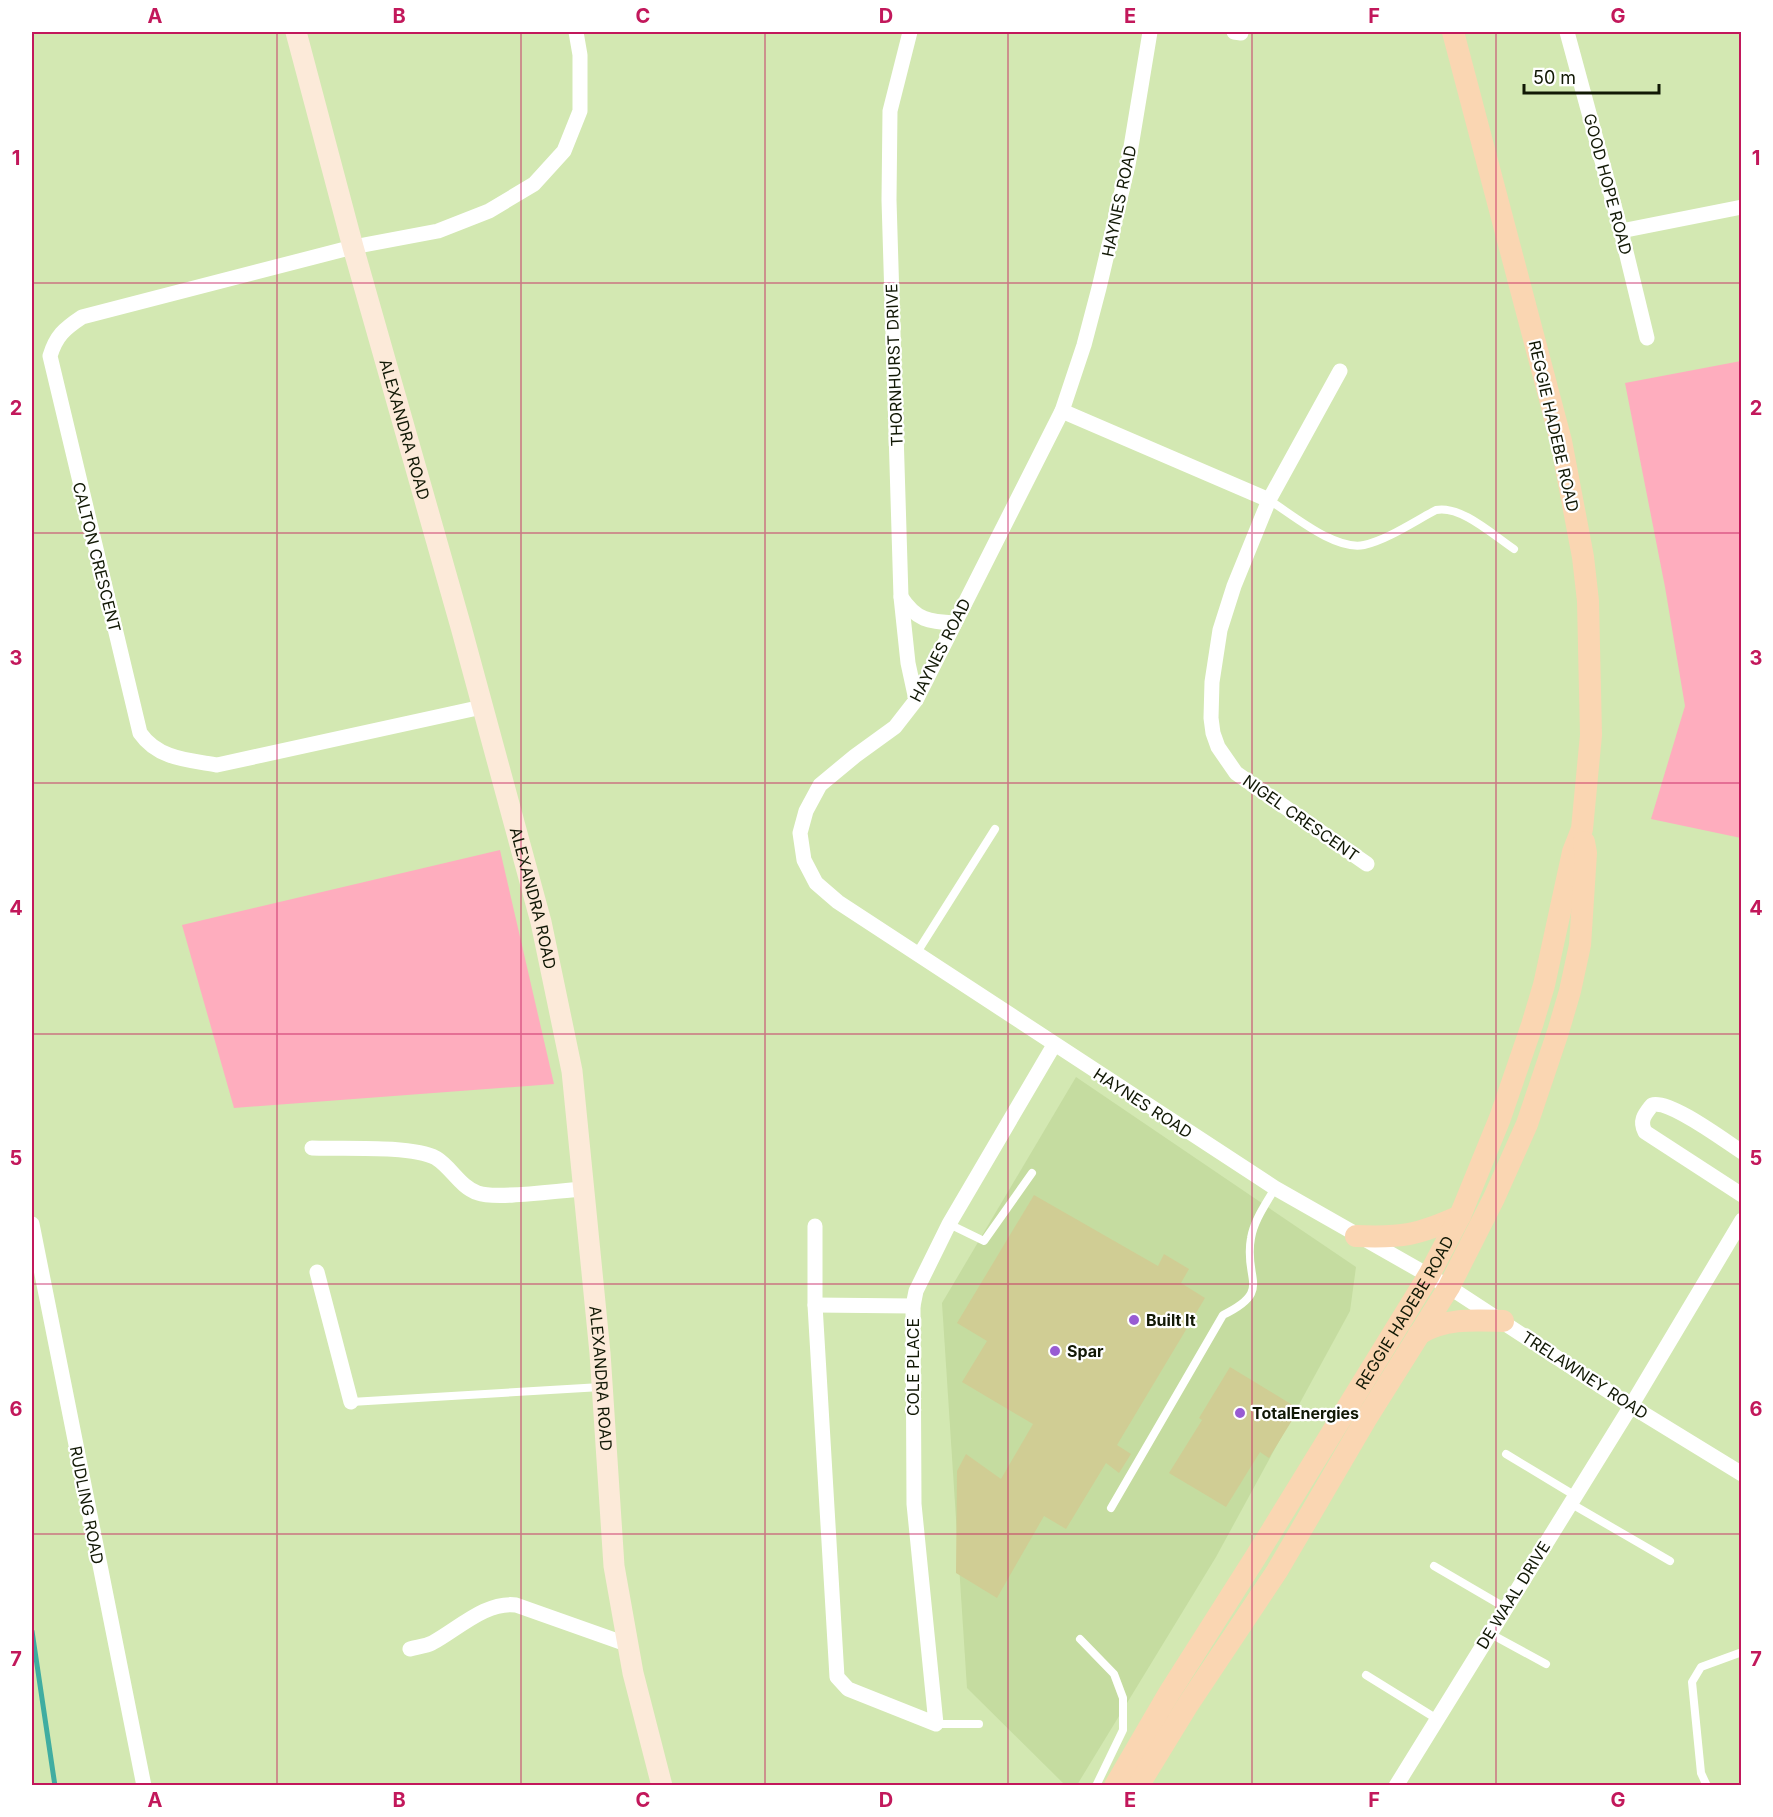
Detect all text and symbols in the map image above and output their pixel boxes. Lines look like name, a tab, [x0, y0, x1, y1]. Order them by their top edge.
text: A	[148, 4, 163, 28]
text: B	[392, 4, 406, 28]
text: C	[636, 4, 650, 28]
text: D	[879, 4, 893, 28]
text: E	[1124, 4, 1136, 28]
text: F	[1368, 4, 1380, 28]
text: G	[1610, 4, 1626, 28]
scale bar	[1524, 57, 1659, 95]
text: 50 m	[1533, 67, 1576, 88]
street label: GOOD HOPE ROAD	[1580, 111, 1636, 257]
street label: HAYNES ROAD	[1097, 143, 1141, 259]
text: 1	[12, 146, 20, 170]
text: 1	[1752, 146, 1760, 170]
street label: THORNHURST DRIVE	[881, 283, 907, 447]
street label: REGGIE HADEBE ROAD	[1525, 338, 1583, 514]
street label: ALEXANDRA ROAD	[375, 357, 434, 502]
text: 2	[10, 396, 22, 420]
text: 2	[1750, 396, 1762, 420]
street label: CALTON CRESCENT	[69, 480, 125, 634]
street label: HAYNES ROAD	[905, 595, 975, 705]
text: 3	[10, 646, 22, 670]
text: 3	[1750, 646, 1762, 670]
street label: NIGEL CRESCENT	[1239, 771, 1363, 865]
street label: ALEXANDRA ROAD	[506, 825, 561, 971]
text: 4	[9, 896, 23, 920]
text: 4	[1749, 896, 1763, 920]
street label: HAYNES ROAD	[1090, 1064, 1196, 1142]
text: 5	[10, 1146, 22, 1170]
text: 5	[1750, 1146, 1762, 1170]
street label: REGGIE HADEBE ROAD	[1351, 1232, 1458, 1393]
street label: ALEXANDRA ROAD	[585, 1305, 616, 1452]
place label: Built It	[1146, 1310, 1196, 1330]
marker: Built It	[1127, 1313, 1141, 1327]
street label: COLE PLACE	[903, 1318, 923, 1416]
street label: TRELAWNEY ROAD	[1518, 1327, 1652, 1423]
place label: Spar	[1067, 1341, 1104, 1361]
marker: Spar	[1048, 1344, 1062, 1358]
text: 6	[10, 1397, 23, 1421]
text: 6	[1750, 1397, 1763, 1421]
place label: TotalEnergies	[1252, 1403, 1359, 1423]
marker: TotalEnergies	[1233, 1406, 1247, 1420]
street label: RUDLING ROAD	[66, 1444, 108, 1566]
street label: DE WAAL DRIVE	[1472, 1537, 1554, 1653]
text: 7	[10, 1647, 22, 1671]
text: 7	[1750, 1647, 1762, 1671]
text: A	[148, 1788, 163, 1812]
text: B	[392, 1788, 406, 1812]
text: C	[636, 1788, 650, 1812]
text: D	[879, 1788, 893, 1812]
text: E	[1124, 1788, 1136, 1812]
text: F	[1368, 1788, 1380, 1812]
text: G	[1610, 1788, 1626, 1812]

